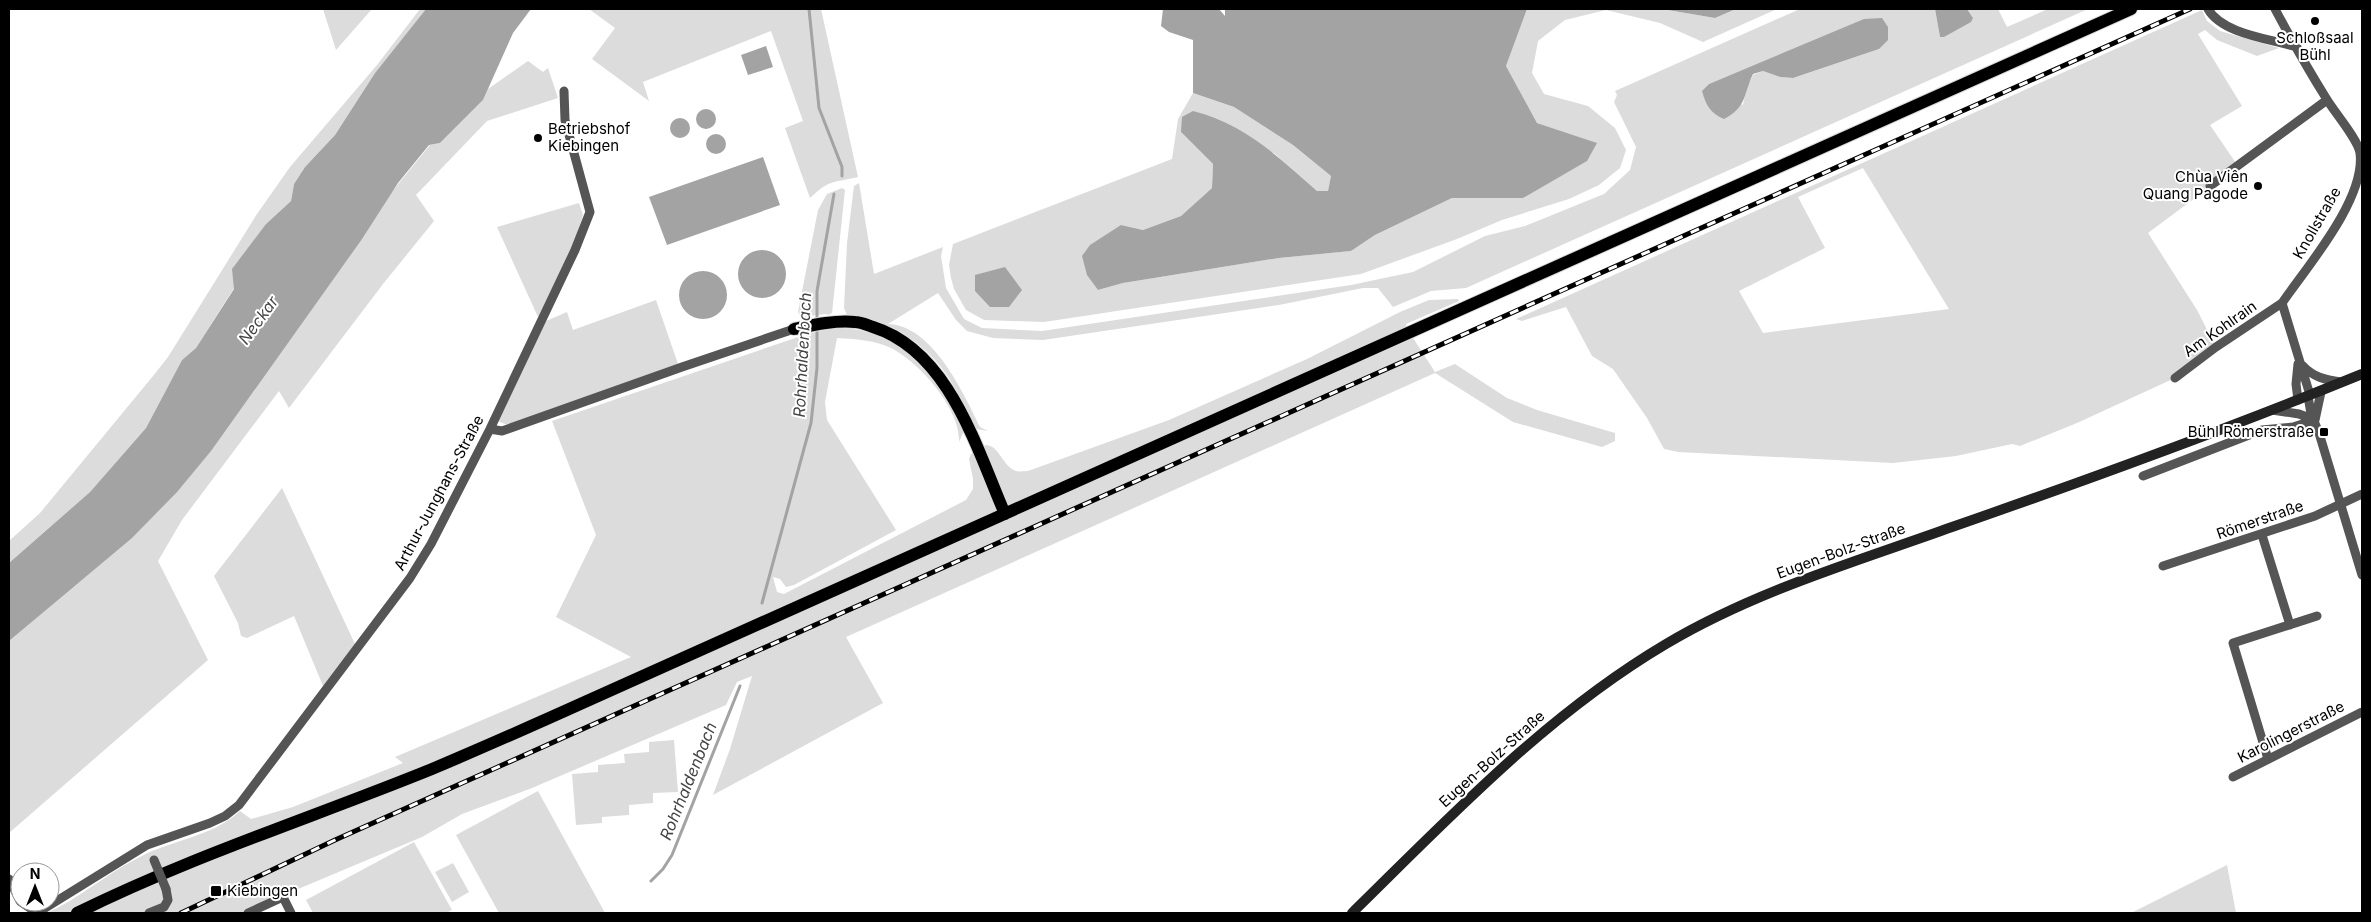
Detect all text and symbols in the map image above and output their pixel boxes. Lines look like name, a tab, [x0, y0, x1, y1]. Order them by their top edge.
marker: Schloßsaal Bühl	[2309, 15, 2321, 27]
place label: Schloßsaal Bühl	[2276, 28, 2354, 64]
place label: Betriebshof Kiebingen	[548, 119, 631, 155]
marker: Betriebshof Kiebingen	[532, 132, 544, 144]
place label: Chùa Viên Quang Pagode	[2143, 167, 2248, 203]
marker: Chùa Viên Quang Pagode	[2252, 180, 2264, 192]
street label: Knollstraße	[2288, 183, 2345, 262]
water label: Neckar	[234, 291, 283, 348]
water label: Rohrhaldenbach	[789, 292, 815, 418]
street label: Am Kohlrain	[2179, 296, 2260, 361]
street label: Arthur-Junghans-Straße	[390, 412, 488, 574]
place label: Bühl Römerstraße	[2188, 422, 2314, 441]
marker: Bühl Römerstraße	[2318, 426, 2330, 438]
street label: Römerstraße	[2214, 496, 2306, 543]
street label: Eugen-Bolz-Straße	[1774, 518, 1908, 583]
street label: Karolingerstraße	[2234, 696, 2347, 767]
street label: Eugen-Bolz-Straße	[1435, 706, 1548, 811]
water label: Rohrhaldenbach	[655, 719, 721, 843]
north arrow	[10, 862, 60, 912]
text: N	[30, 865, 40, 882]
place label: Kiebingen	[227, 881, 298, 900]
marker: Kiebingen	[209, 884, 223, 898]

